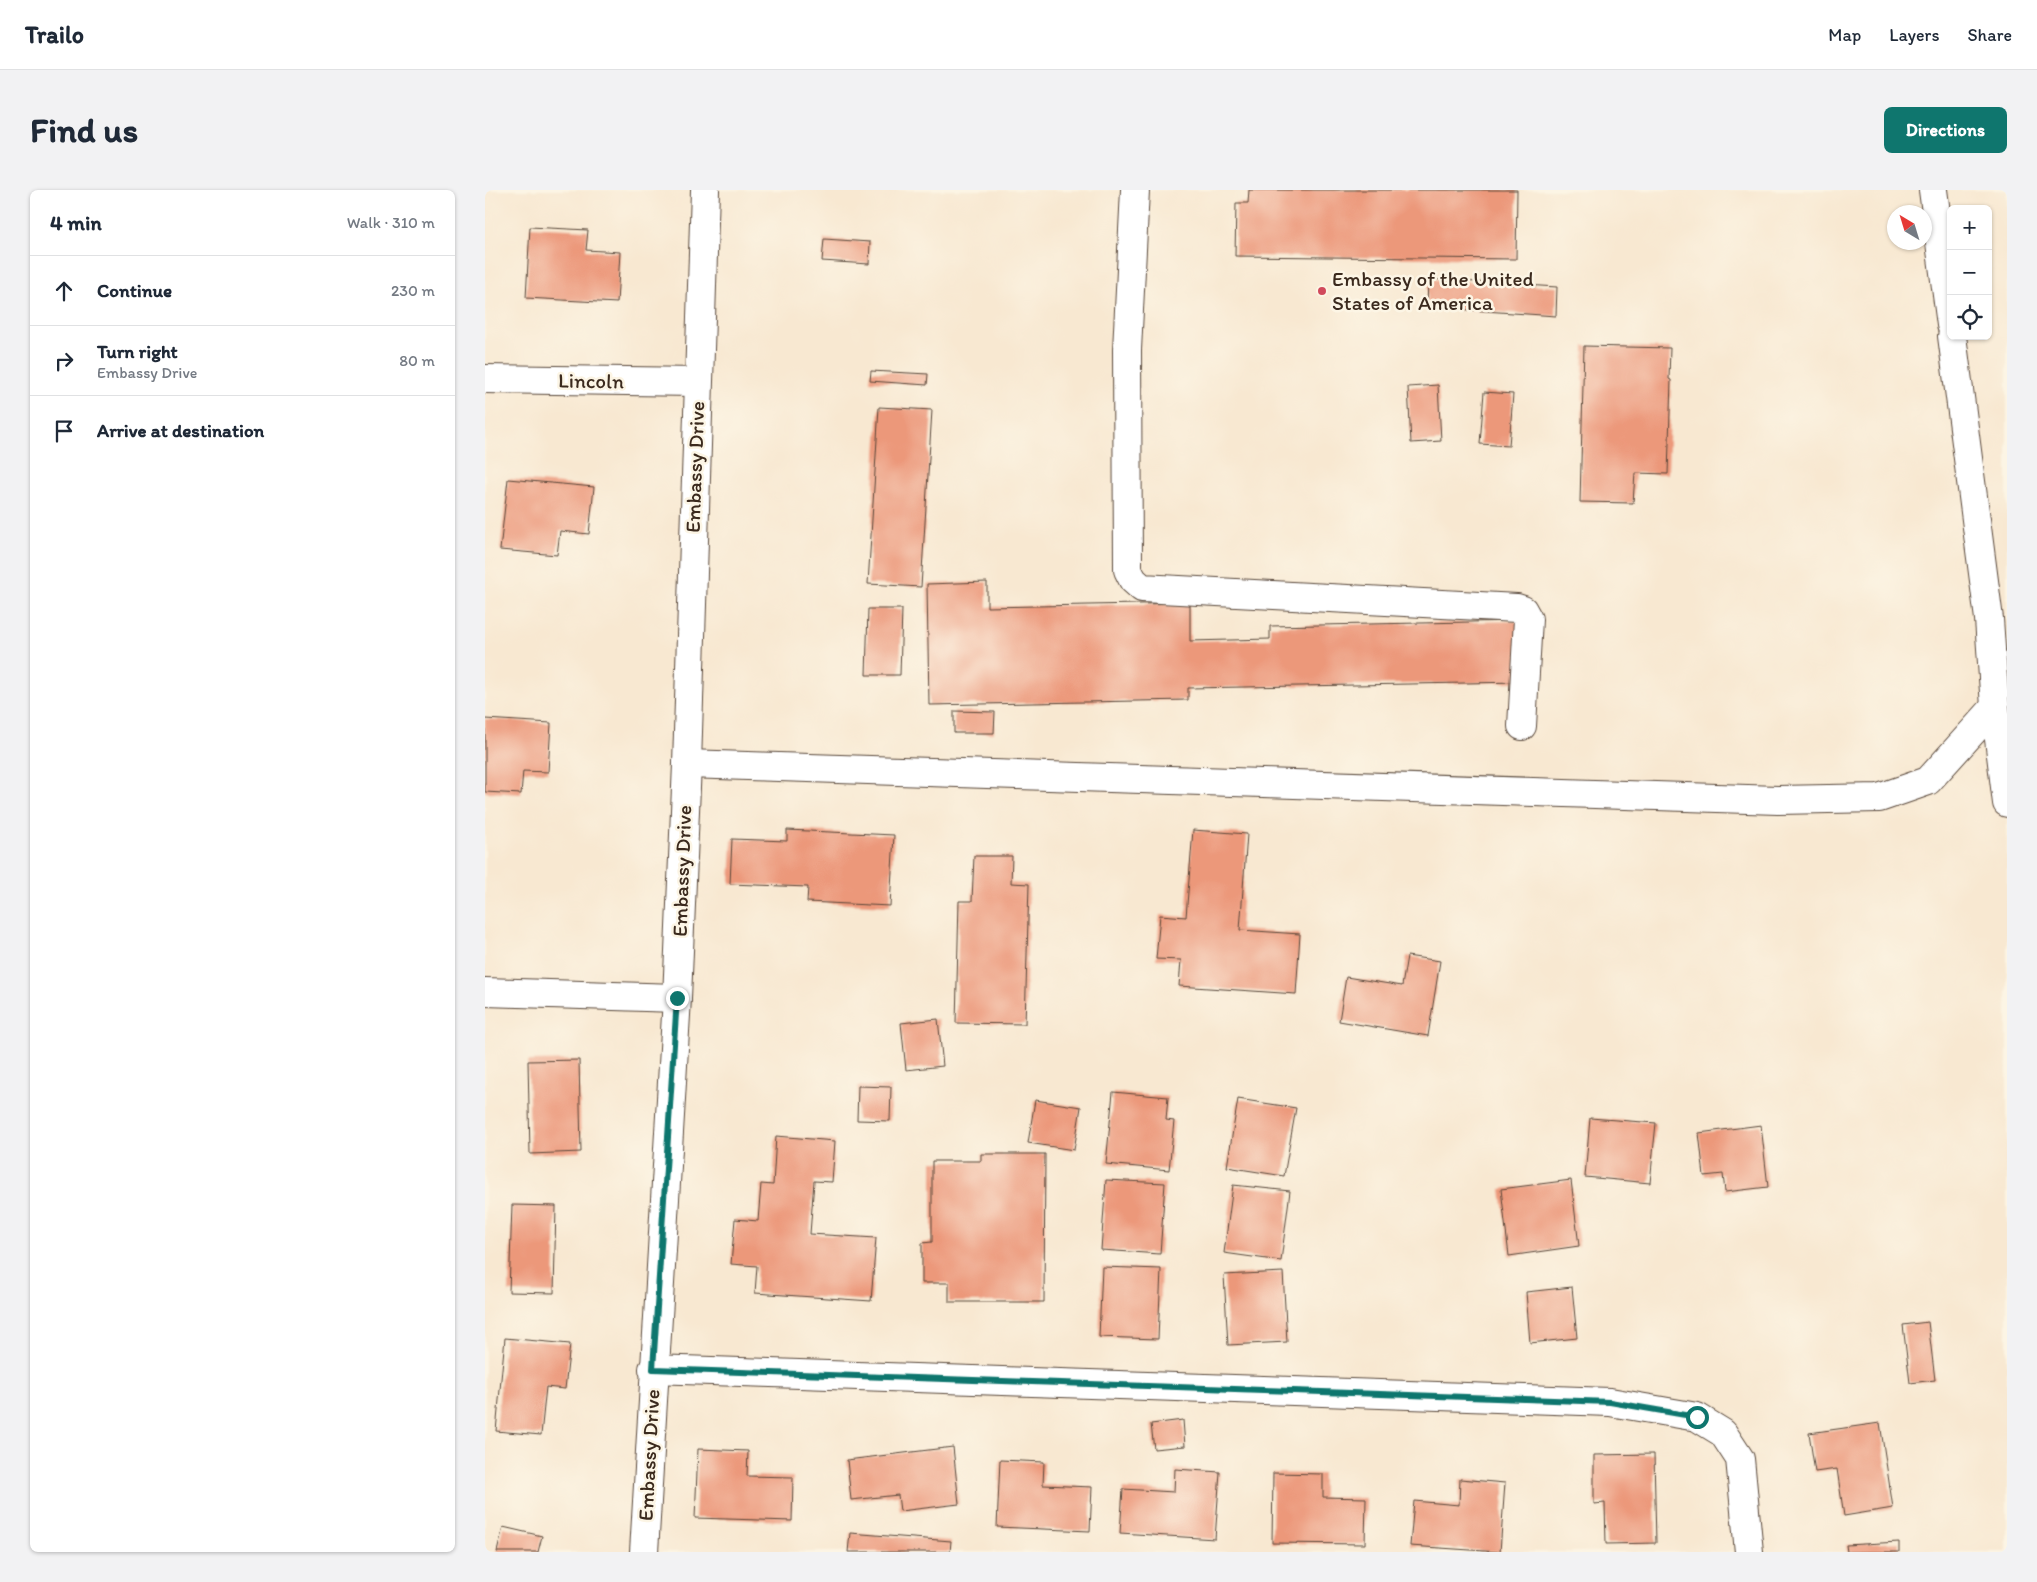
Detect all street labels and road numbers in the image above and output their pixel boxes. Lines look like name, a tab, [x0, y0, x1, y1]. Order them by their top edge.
street label: Lincoln	[558, 367, 624, 394]
street label: Embassy Drive	[680, 401, 709, 533]
street label: Embassy Drive	[667, 805, 696, 937]
street label: Embassy Drive	[633, 1388, 664, 1521]

